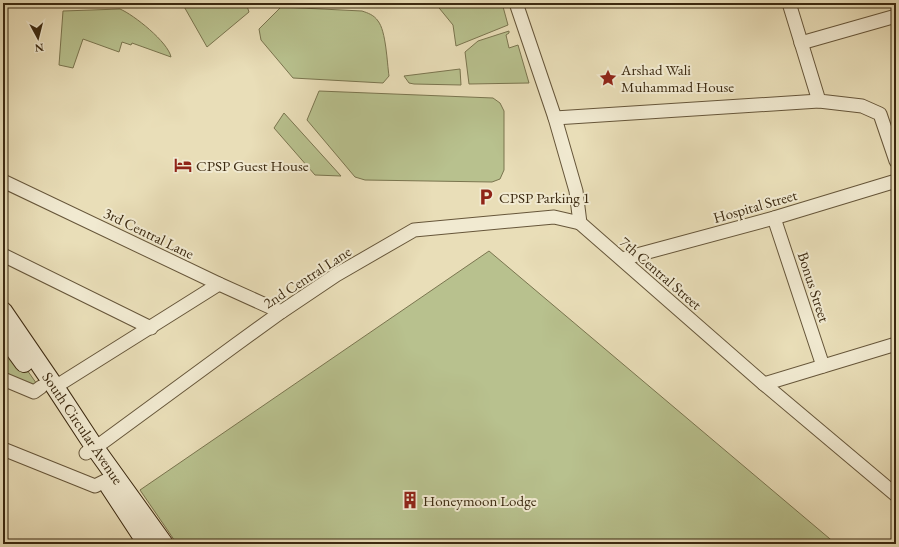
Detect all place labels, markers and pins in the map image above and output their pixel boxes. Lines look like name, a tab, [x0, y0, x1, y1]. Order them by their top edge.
place label: Arshad Wali Muhammad House	[620, 60, 734, 96]
place icon: Arshad Wali Muhammad House	[598, 68, 618, 88]
hotel icon: CPSP Guest House	[173, 155, 193, 175]
place label: CPSP Guest House	[196, 156, 309, 175]
parking icon: CPSP Parking 1	[476, 187, 496, 207]
place label: CPSP Parking 1	[499, 188, 590, 207]
building icon: Honeymoon Lodge	[400, 490, 420, 510]
place label: Honeymoon Lodge	[423, 491, 537, 510]

